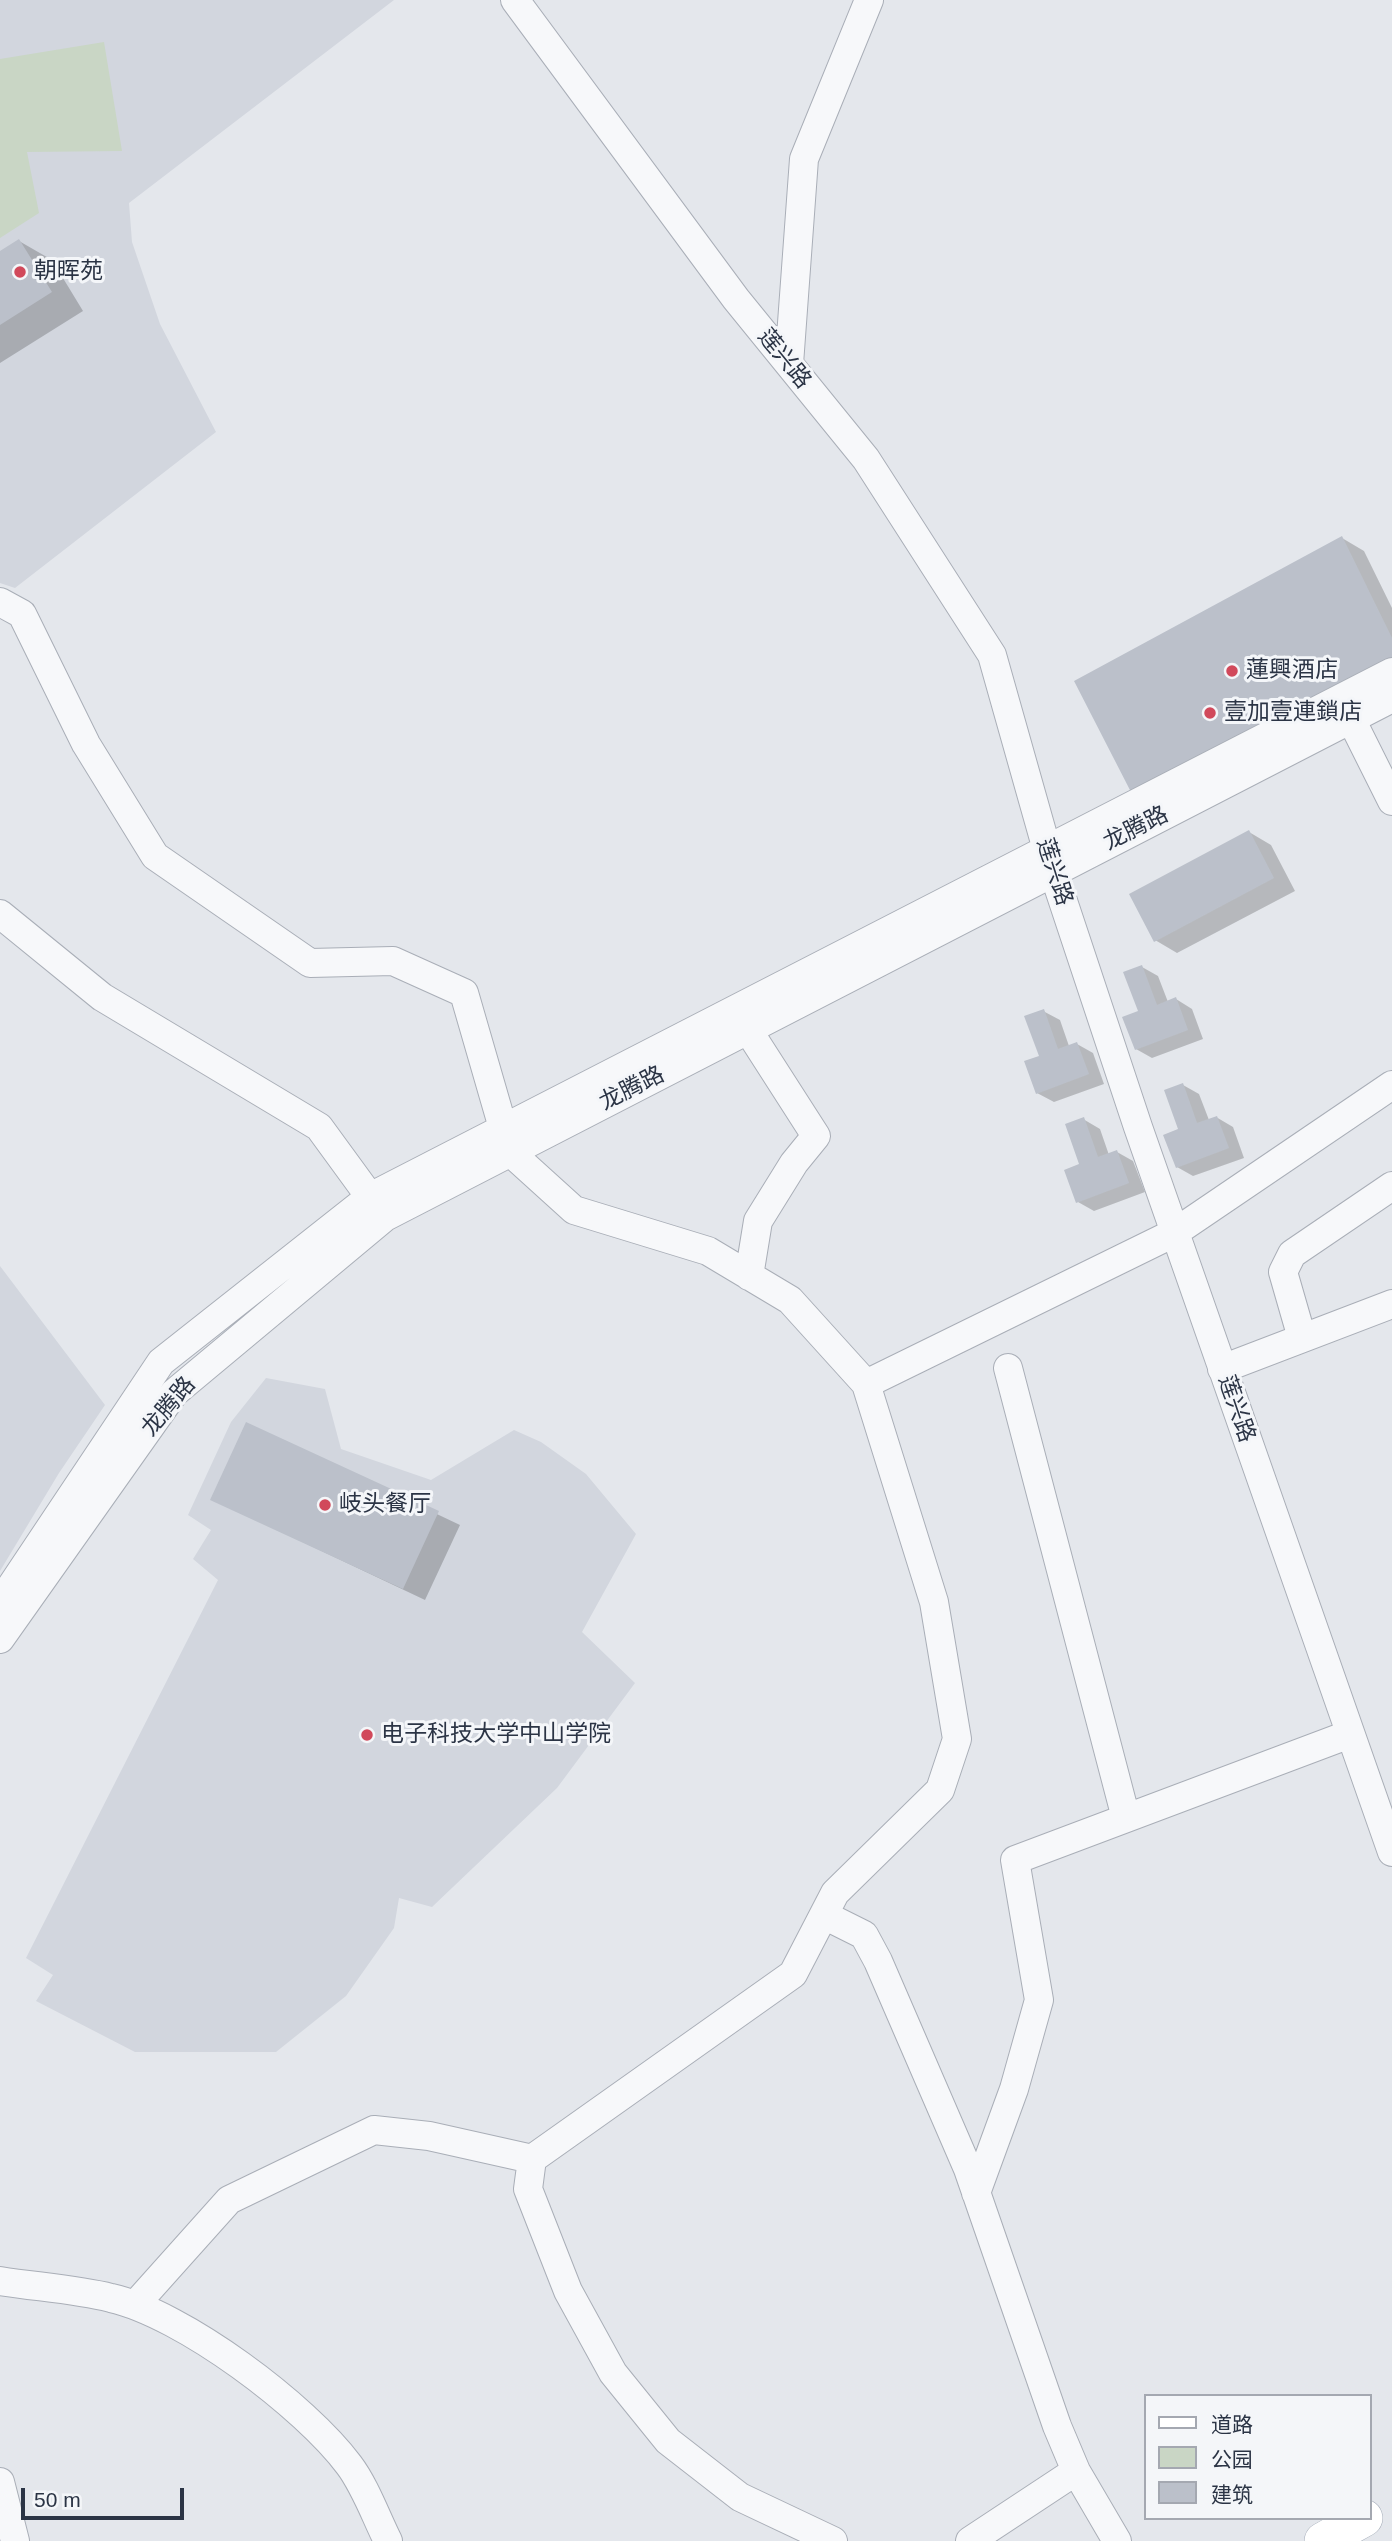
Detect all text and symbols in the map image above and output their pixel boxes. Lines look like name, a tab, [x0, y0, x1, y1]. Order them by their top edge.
place label: 朝晖苑	[34, 258, 103, 286]
marker: 朝晖苑	[12, 264, 28, 280]
street label: 莲兴路	[752, 324, 816, 394]
place label: 蓮興酒店	[1246, 657, 1338, 685]
marker: 蓮興酒店	[1224, 663, 1240, 679]
place label: 壹加壹連鎖店	[1224, 699, 1362, 727]
marker: 壹加壹連鎖店	[1202, 705, 1218, 721]
street label: 龙腾路	[1099, 801, 1173, 857]
street label: 莲兴路	[1030, 835, 1078, 909]
street label: 龙腾路	[595, 1061, 669, 1117]
street label: 龙腾路	[136, 1372, 202, 1442]
street label: 莲兴路	[1212, 1372, 1260, 1446]
place label: 岐头餐厅	[339, 1491, 431, 1519]
marker: 岐头餐厅	[317, 1497, 333, 1513]
place label: 电子科技大学中山学院	[381, 1721, 611, 1749]
marker: 电子科技大学中山学院	[359, 1727, 375, 1743]
legend	[1144, 2394, 1371, 2520]
text: 道路	[1211, 2413, 1253, 2436]
text: 公园	[1211, 2448, 1253, 2471]
scale bar	[24, 2474, 187, 2518]
text: 建筑	[1211, 2483, 1253, 2506]
text: 50 m	[34, 2488, 81, 2511]

